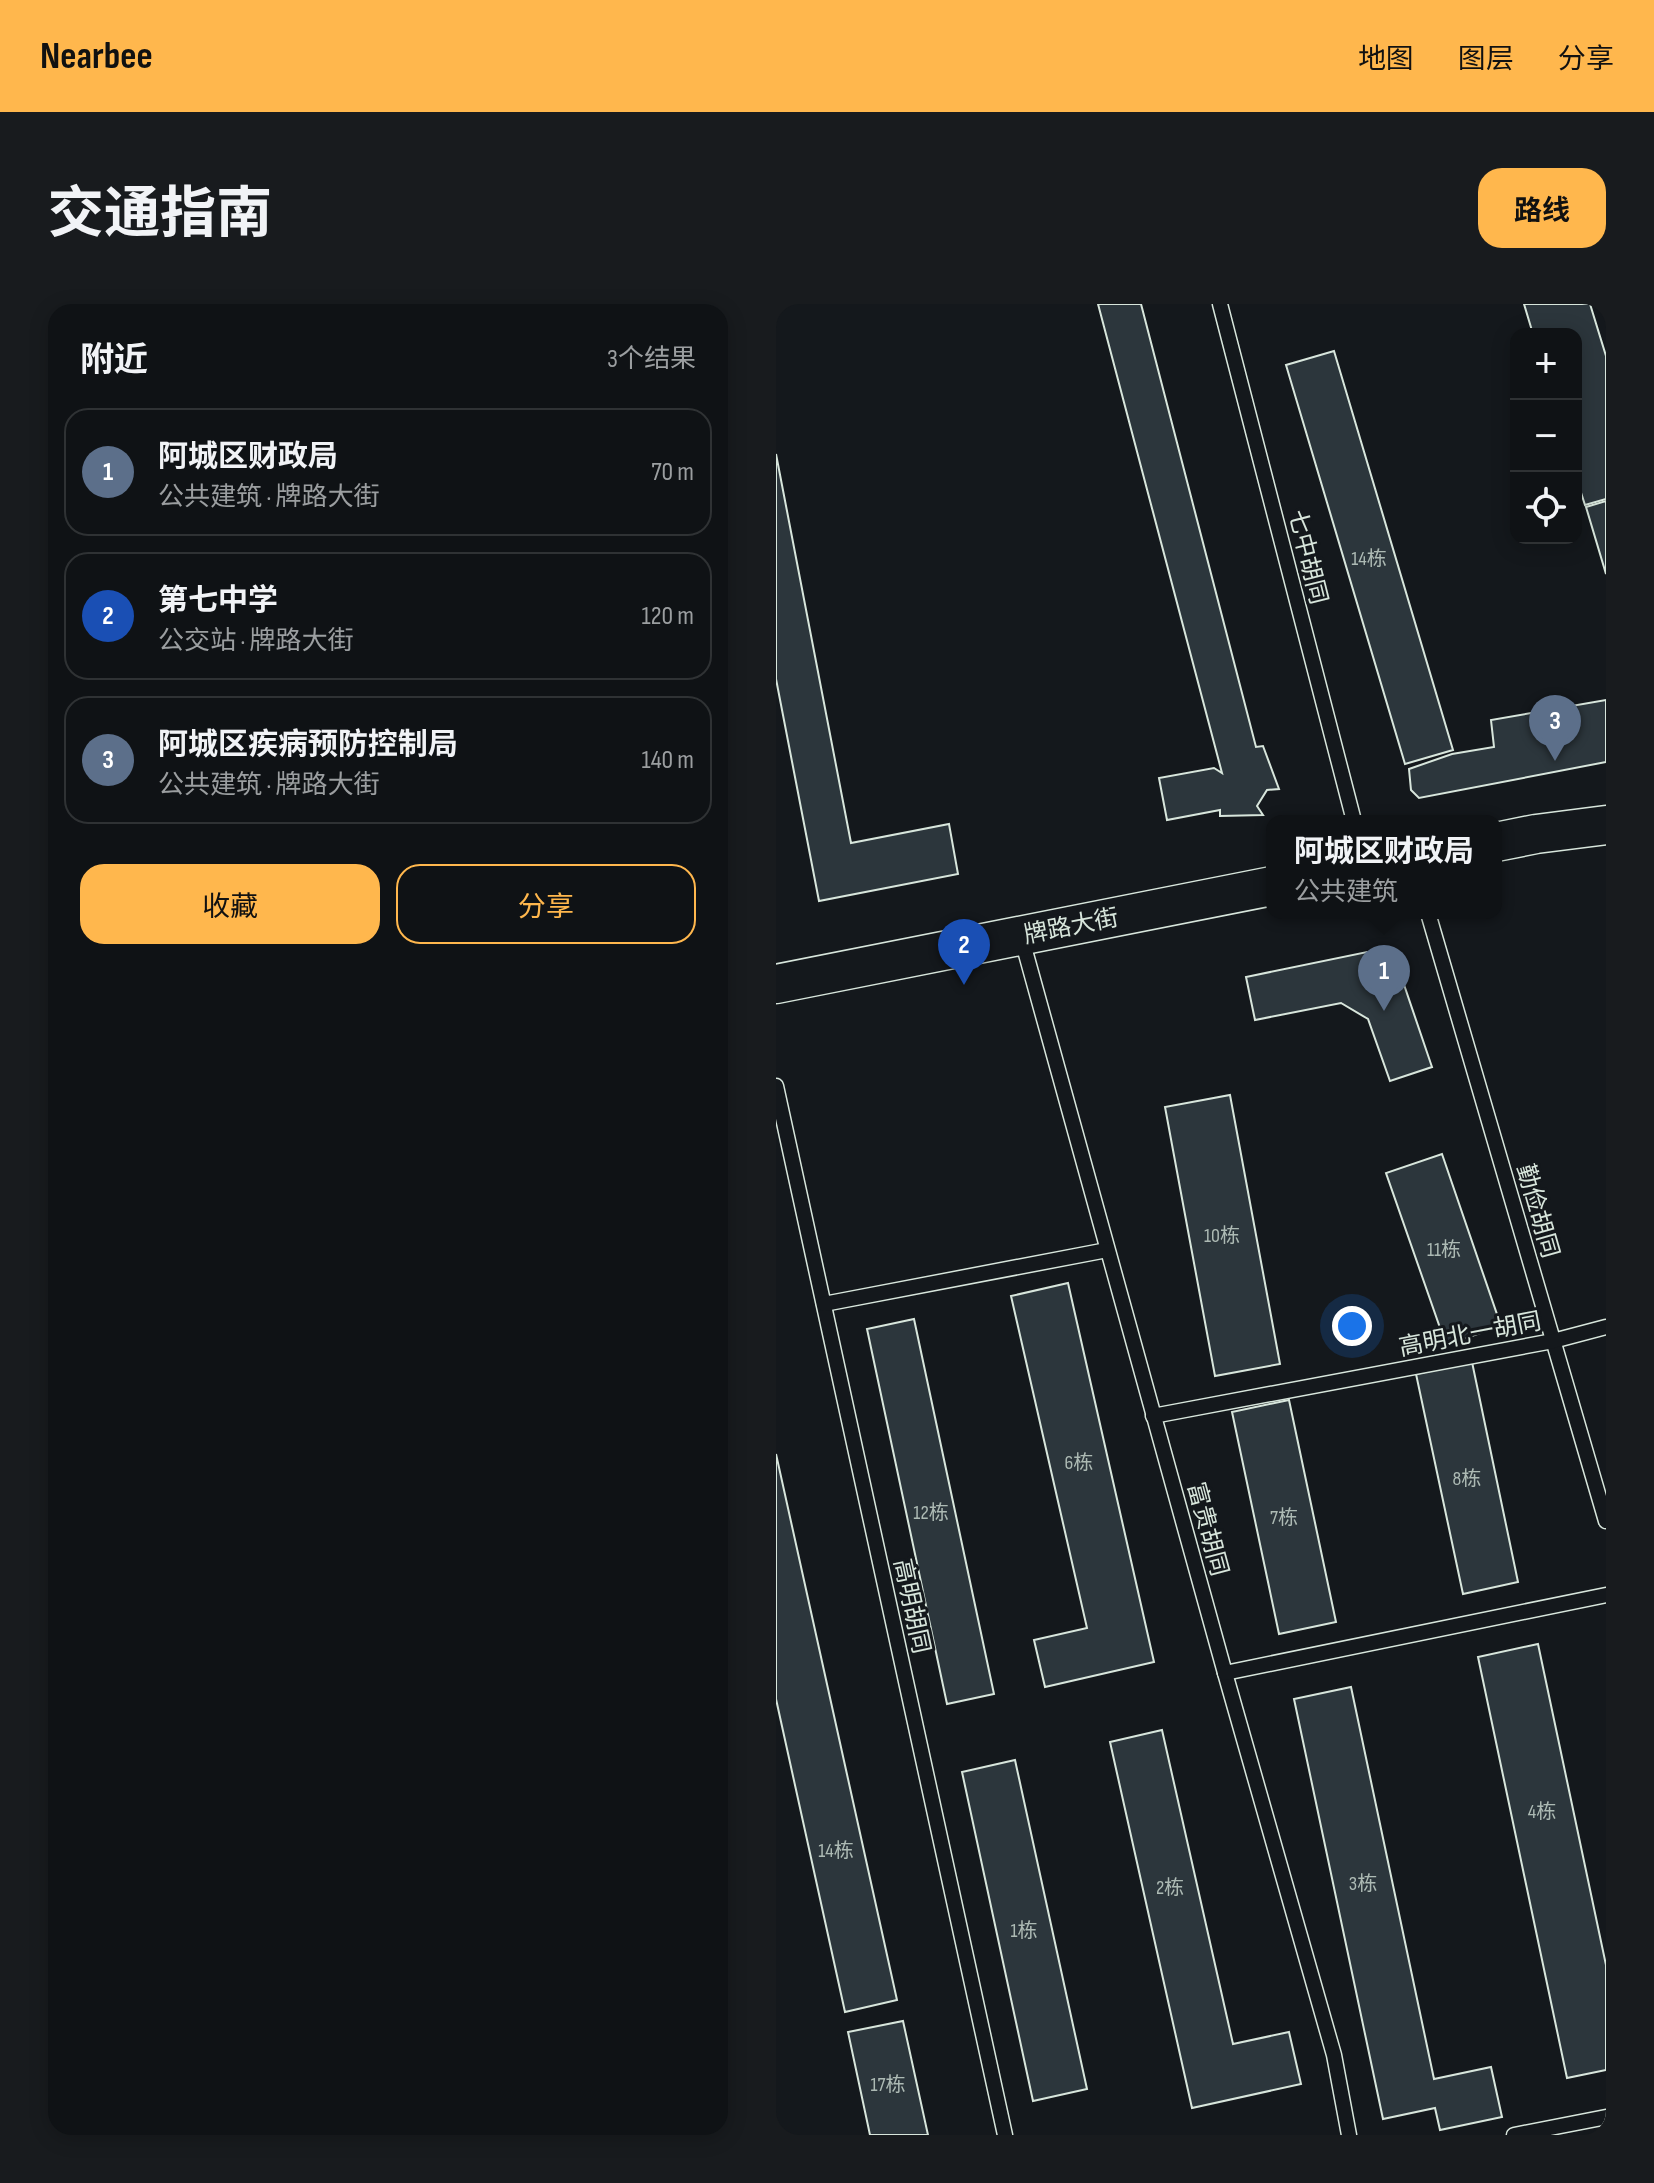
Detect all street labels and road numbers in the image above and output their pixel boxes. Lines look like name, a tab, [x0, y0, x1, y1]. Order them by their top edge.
street label: 七中胡同	[1282, 507, 1333, 607]
street label: 牌路大街	[1021, 903, 1121, 950]
street label: 勤俭胡同	[1510, 1161, 1565, 1261]
street label: 高明北一胡同	[1397, 1307, 1544, 1362]
street label: 富贵胡同	[1181, 1479, 1234, 1579]
street label: 高明胡同	[887, 1556, 936, 1656]

